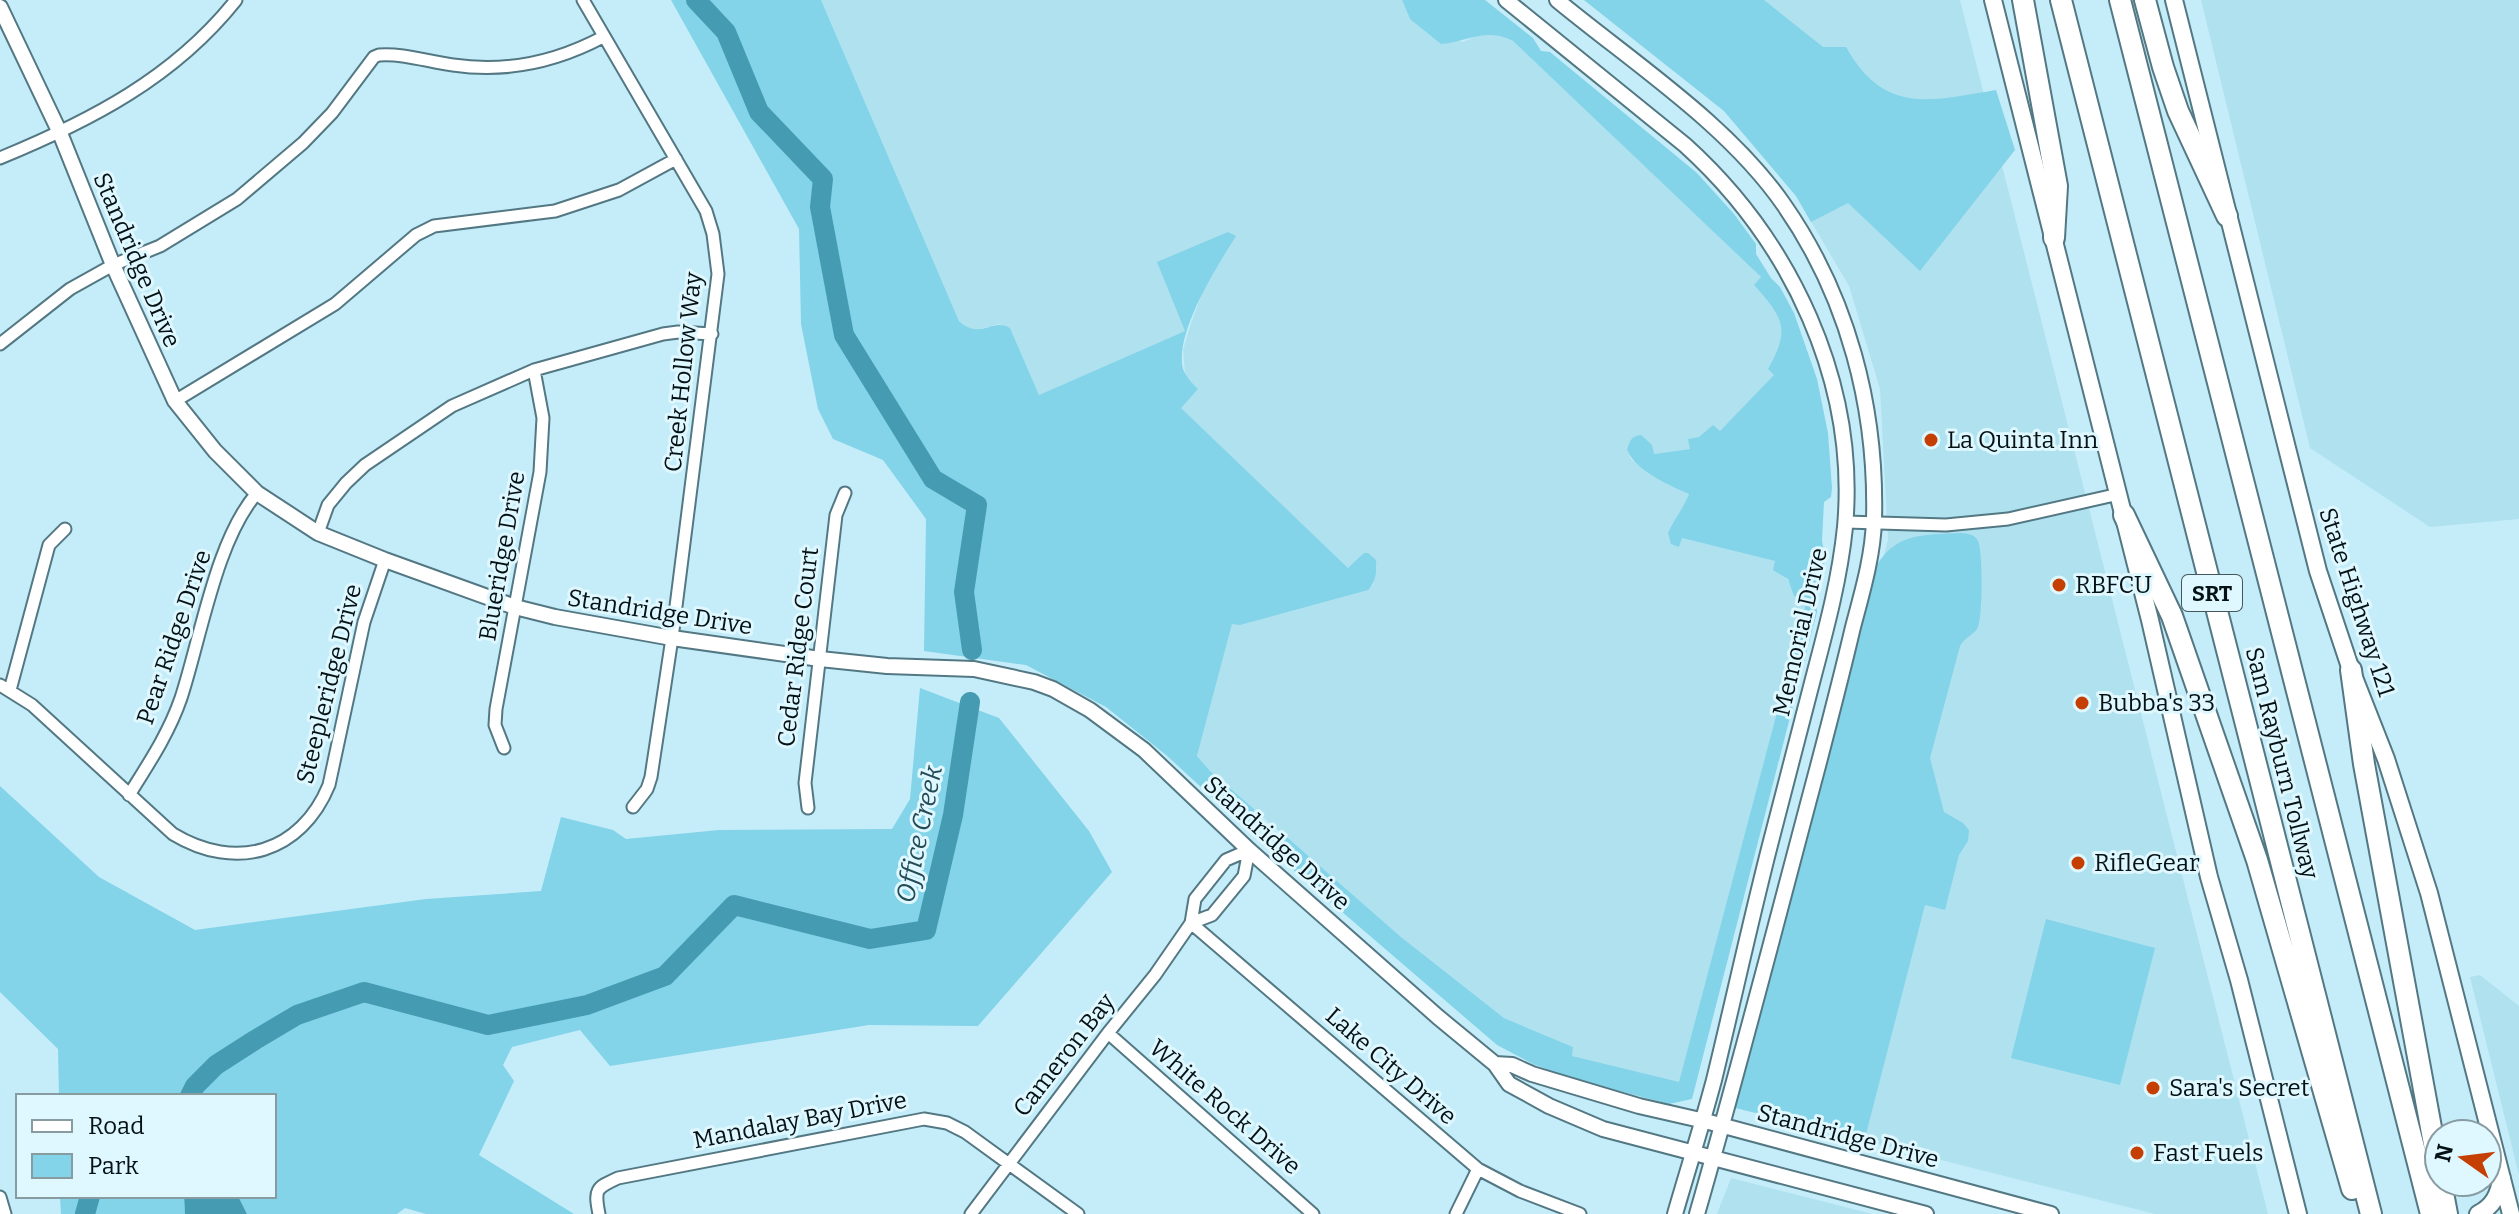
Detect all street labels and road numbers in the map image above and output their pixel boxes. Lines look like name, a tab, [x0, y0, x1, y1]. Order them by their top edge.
street label: Standridge Drive	[88, 168, 186, 352]
street label: Creek Hollow Way	[659, 270, 707, 473]
street label: Blueridge Drive	[473, 469, 531, 643]
street label: State Highway 121	[2313, 504, 2401, 700]
street label: Cedar Ridge Court	[772, 545, 824, 749]
street label: Memorial Drive	[1767, 545, 1833, 719]
street label: Pear Ridge Drive	[131, 546, 217, 728]
road number: SRT	[2182, 575, 2242, 611]
street label: Steepleridge Drive	[291, 581, 367, 787]
street label: Standridge Drive	[565, 584, 755, 640]
street label: Sam Rayburn Tollway	[2240, 644, 2324, 882]
street label: Standridge Drive	[1198, 770, 1356, 916]
street label: Cameron Bay	[1007, 988, 1121, 1122]
street label: Lake City Drive	[1320, 1002, 1462, 1130]
street label: White Rock Drive	[1144, 1034, 1306, 1180]
street label: Mandalay Bay Drive	[691, 1086, 909, 1154]
street label: Standridge Drive	[1754, 1098, 1942, 1174]

